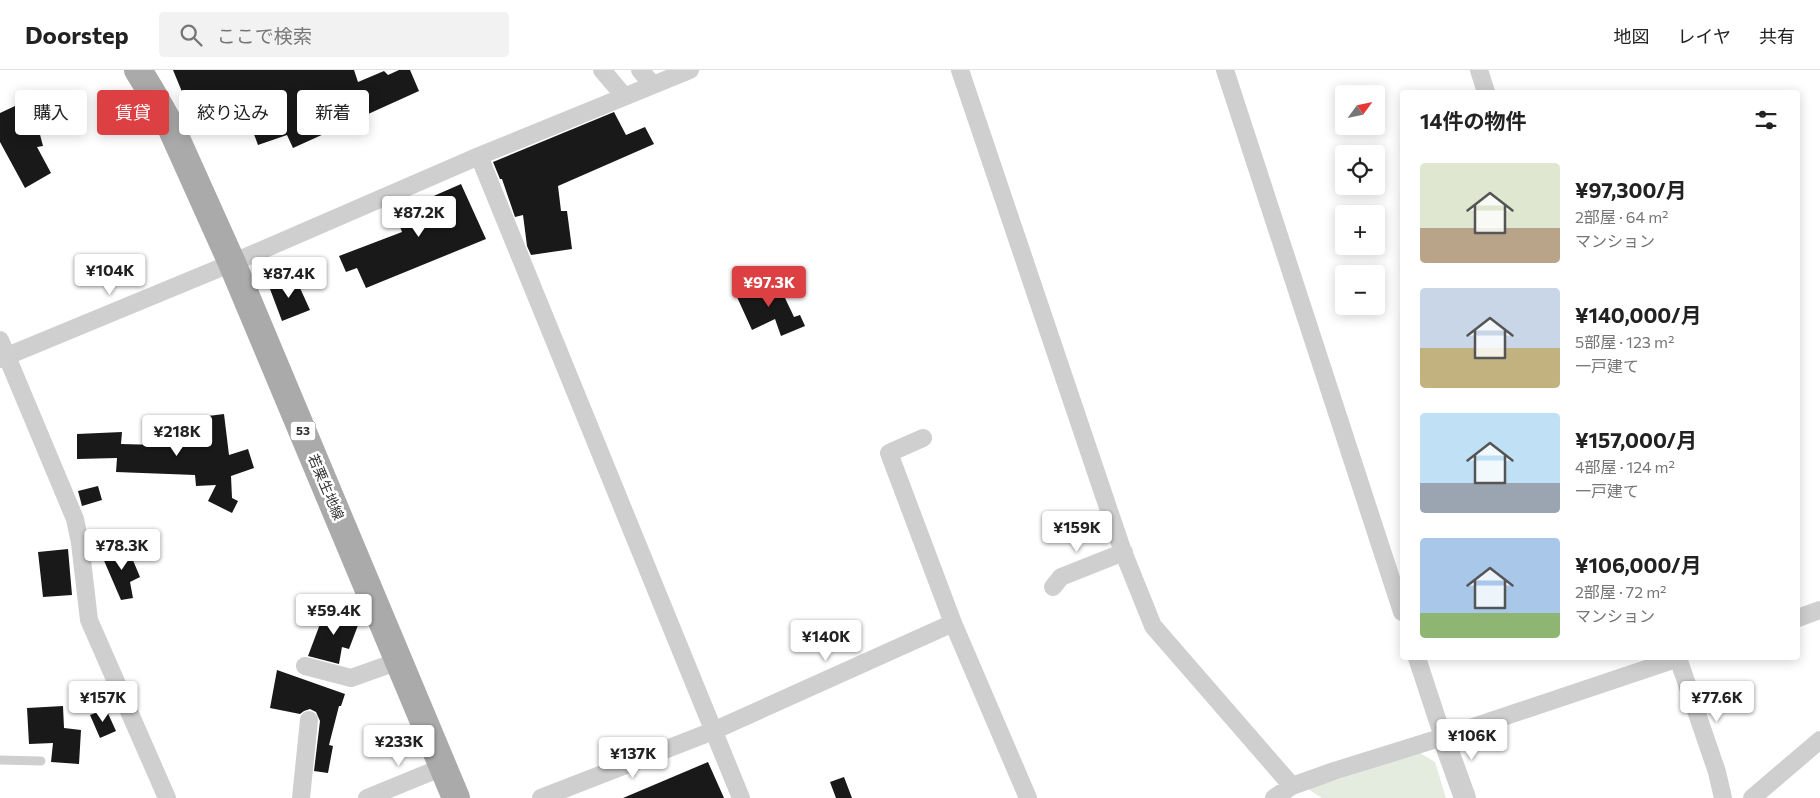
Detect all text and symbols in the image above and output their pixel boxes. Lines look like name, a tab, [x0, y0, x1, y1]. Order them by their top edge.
search box	[159, 12, 509, 57]
text: Doorstep	[25, 20, 129, 49]
icon: search	[177, 21, 205, 49]
text: ここで検索	[217, 24, 312, 47]
text: 地図	[1614, 25, 1650, 47]
text: レイヤ	[1678, 25, 1731, 47]
text: 共有	[1759, 25, 1795, 47]
north arrow	[1335, 85, 1385, 135]
map controls	[1335, 85, 1385, 315]
chip: 購入	[15, 90, 87, 135]
chip: 賃貸	[97, 90, 169, 135]
chip: 絞り込み	[179, 90, 287, 135]
chip: 新着	[297, 90, 369, 135]
icon: filters	[1752, 106, 1780, 134]
text: 14件の物件	[1420, 108, 1526, 133]
button: locate	[1335, 145, 1385, 195]
text: ¥97,300/月	[1575, 177, 1687, 202]
icon: home	[1460, 183, 1520, 243]
pin: ¥87.2K	[378, 196, 460, 238]
text: ¥87.2K	[393, 202, 445, 221]
button: +	[1335, 205, 1385, 255]
text: 2部屋 · 64 m²	[1575, 207, 1669, 226]
text: マンション	[1575, 231, 1655, 250]
pin: ¥104K	[75, 254, 145, 296]
pin: ¥87.4K	[248, 256, 330, 299]
text: ¥104K	[85, 260, 135, 279]
text: ¥87.4K	[263, 263, 315, 282]
button: −	[1335, 265, 1385, 315]
pin: ¥97.3K	[728, 266, 810, 308]
text: ¥97.3K	[743, 272, 795, 291]
text: ¥140,000/月	[1575, 302, 1701, 327]
icon: home	[1460, 308, 1520, 368]
text: 5部屋 · 123 m²	[1575, 332, 1674, 351]
text: 一戸建て	[1575, 356, 1639, 375]
pin: ¥218K	[142, 414, 212, 457]
text: ¥218K	[153, 421, 201, 440]
road number: 53	[290, 422, 316, 441]
text: ¥157,000/月	[1575, 427, 1697, 452]
icon: home	[1460, 433, 1520, 493]
street label: 若栗生地線	[305, 451, 348, 522]
text: 4部屋 · 124 m²	[1575, 457, 1675, 476]
text: 一戸建て	[1575, 481, 1639, 500]
pin: ¥159K	[1042, 510, 1112, 553]
text: ¥159K	[1053, 517, 1101, 536]
pin: ¥78.3K	[81, 528, 163, 571]
text: ¥78.3K	[95, 535, 149, 554]
text: ¥106,000/月	[1575, 552, 1702, 577]
icon: home	[1460, 558, 1520, 618]
text: 2部屋 · 72 m²	[1575, 582, 1667, 601]
pin: ¥59.4K	[293, 594, 375, 636]
text: ¥59.4K	[307, 600, 361, 619]
text: マンション	[1575, 606, 1655, 625]
pin: ¥140K	[791, 620, 861, 662]
text: ¥140K	[801, 626, 851, 645]
pin: ¥157K	[68, 680, 138, 723]
pin: ¥77.6K	[1676, 680, 1758, 723]
text: ¥157K	[80, 687, 126, 706]
text: ¥77.6K	[1691, 687, 1743, 706]
pin: ¥106K	[1437, 718, 1507, 761]
pin: ¥233K	[364, 724, 434, 767]
text: ¥106K	[1447, 725, 1497, 744]
text: ¥233K	[374, 731, 424, 750]
pin: ¥137K	[598, 736, 668, 779]
text: ¥137K	[610, 743, 656, 762]

